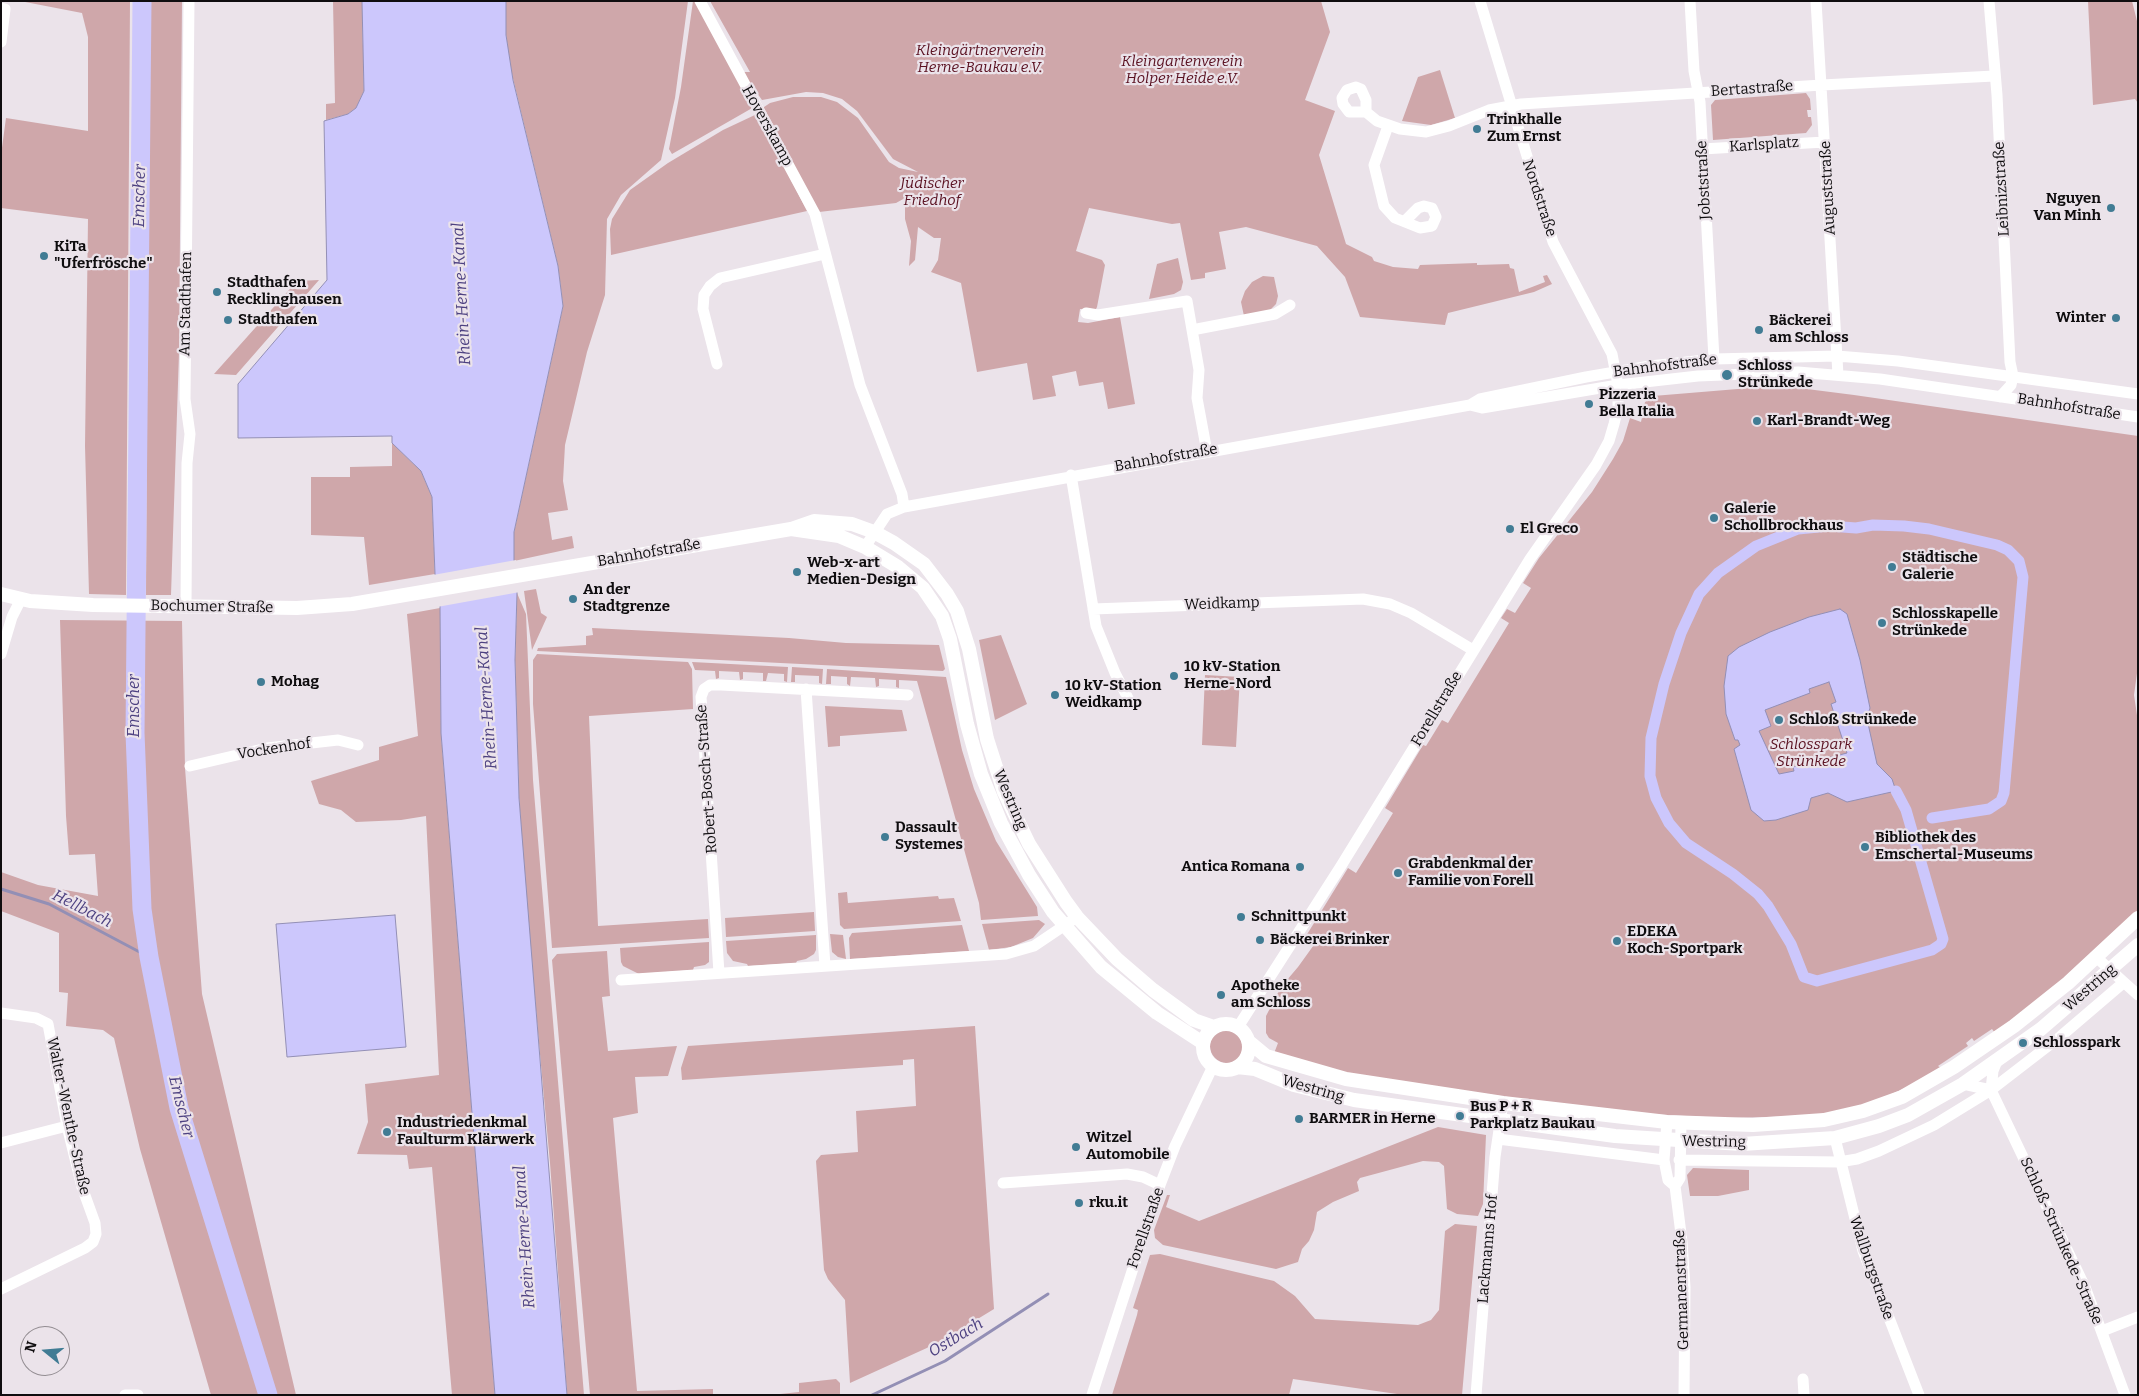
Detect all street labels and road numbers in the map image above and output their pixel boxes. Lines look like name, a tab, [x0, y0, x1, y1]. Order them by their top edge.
street label: Bertastraße	[1710, 77, 1794, 101]
street label: Hoverskamp	[738, 83, 796, 169]
street label: Karlsplatz	[1728, 134, 1800, 156]
street label: Jobststraße	[1693, 140, 1715, 220]
street label: Auguststraße	[1817, 140, 1839, 236]
street label: Leibnizstraße	[1991, 141, 2013, 237]
street label: Nordstraße	[1518, 157, 1560, 239]
street label: Am Stadthafen	[176, 252, 196, 356]
street label: Bahnhofstraße	[1612, 351, 1718, 381]
street label: Bahnhofstraße	[2016, 390, 2122, 424]
street label: Bahnhofstraße	[1113, 440, 1219, 476]
street label: Bahnhofstraße	[596, 535, 702, 571]
street label: Weidkamp	[1184, 594, 1260, 614]
street label: Bochumer Straße	[150, 597, 274, 617]
street label: Forellstraße	[1408, 668, 1466, 750]
street label: Robert-Bosch-Straße	[693, 704, 721, 854]
street label: Vockenhof	[236, 734, 312, 764]
street label: Westring	[989, 767, 1031, 833]
street label: Westring	[2060, 960, 2120, 1016]
street label: Walter-Wenthe-Straße	[42, 1036, 94, 1196]
street label: Westring	[1280, 1072, 1346, 1106]
street label: Westring	[1682, 1132, 1746, 1152]
street label: Schloß-Strünkede-Straße	[2016, 1155, 2106, 1327]
street label: Forellstraße	[1124, 1185, 1168, 1271]
street label: Lackmanns Hof	[1474, 1194, 1502, 1304]
street label: Wallburgstraße	[1845, 1214, 1897, 1322]
street label: Germanenstraße	[1671, 1230, 1693, 1350]

